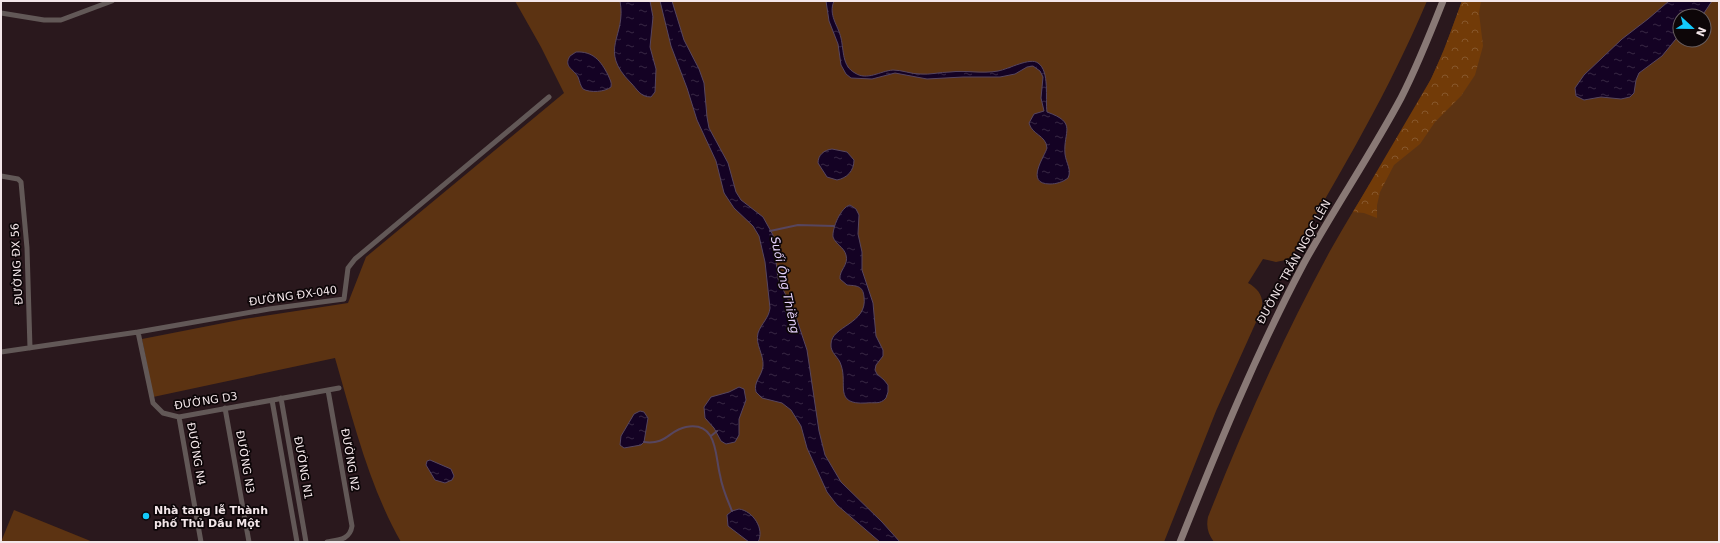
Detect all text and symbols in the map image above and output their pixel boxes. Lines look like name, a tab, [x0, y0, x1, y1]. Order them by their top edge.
north arrow	[1672, 8, 1712, 48]
text: N	[1693, 25, 1709, 38]
street label: ĐƯỜNG TRẦN NGỌC LÊN	[1254, 197, 1334, 326]
street label: ĐƯỜNG ĐX 56	[8, 223, 26, 305]
water label: Suối Ông Thiềng	[768, 235, 803, 335]
street label: ĐƯỜNG ĐX-040	[248, 283, 338, 309]
street label: ĐƯỜNG D3	[174, 390, 238, 412]
street label: ĐƯỜNG N4	[184, 422, 208, 486]
street label: ĐƯỜNG N2	[338, 428, 362, 492]
street label: ĐƯỜNG N3	[233, 430, 257, 494]
street label: ĐƯỜNG N1	[291, 436, 315, 500]
place label: Nhà tang lễ Thành phố Thủ Dầu Một	[154, 504, 268, 530]
marker: Nhà tang lễ Thành phố Thủ Dầu Một	[141, 511, 151, 521]

